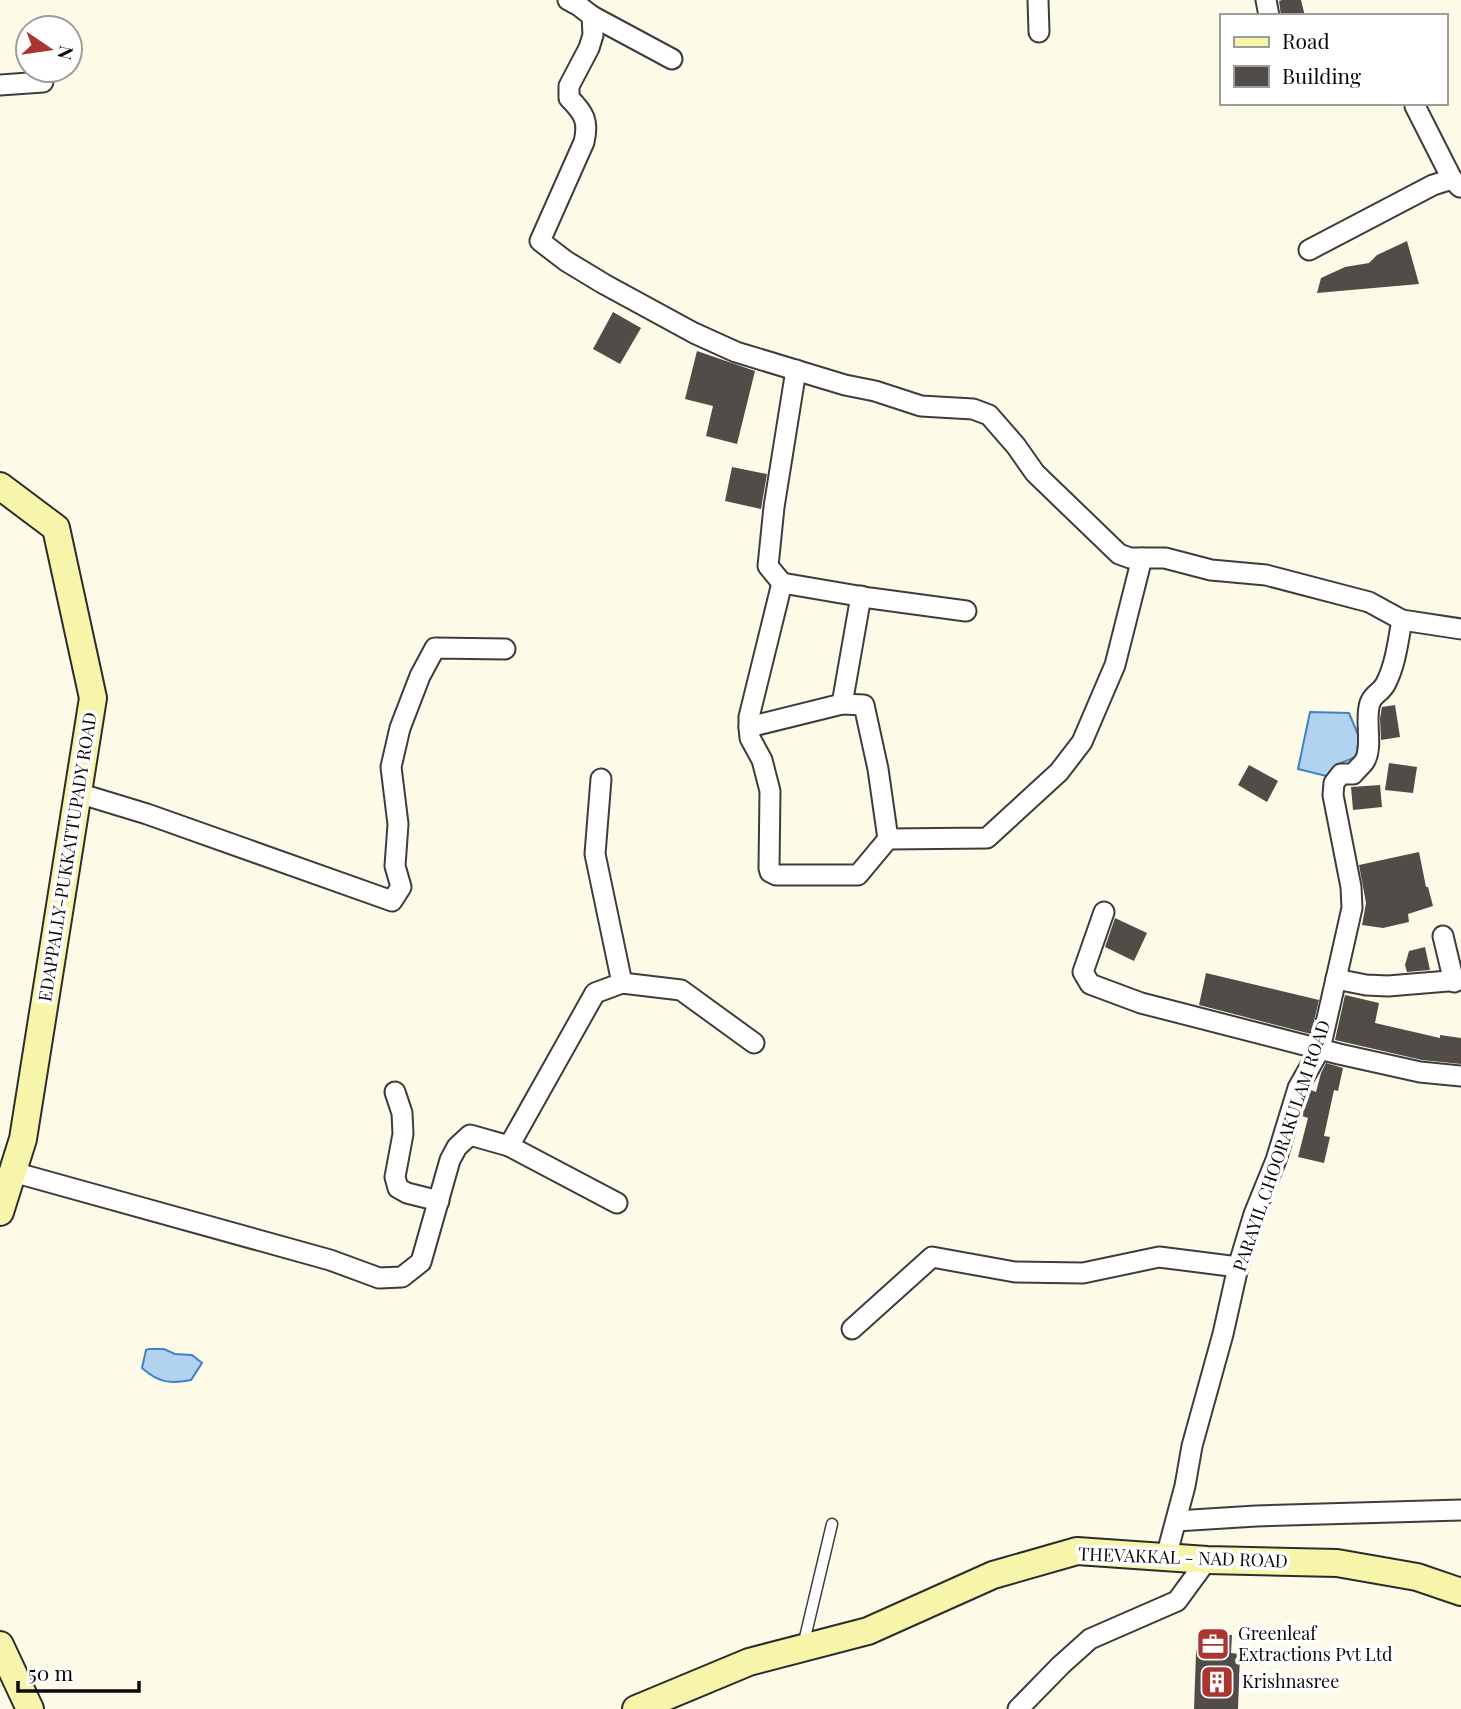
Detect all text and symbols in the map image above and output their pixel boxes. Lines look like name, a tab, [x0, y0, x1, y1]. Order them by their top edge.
north arrow	[14, 14, 84, 84]
legend	[1220, 14, 1447, 105]
text: Road	[1282, 26, 1330, 54]
text: N	[52, 43, 81, 63]
text: Building	[1282, 61, 1361, 89]
street label: EDAPPALLY-PUKKATTUPADY ROAD	[32, 711, 102, 1003]
street label: PARAYIL CHOORAKULAM ROAD	[1227, 1017, 1335, 1275]
street label: THEVAKKAL - NAD ROAD	[1078, 1541, 1288, 1573]
place label: Greenleaf Extractions Pvt Ltd	[1238, 1621, 1393, 1666]
office icon: Greenleaf Extractions Pvt Ltd	[1194, 1625, 1232, 1663]
scale bar	[18, 1650, 138, 1694]
text: 50 m	[28, 1658, 74, 1686]
building icon: Krishnasree	[1198, 1663, 1236, 1701]
place label: Krishnasree	[1242, 1669, 1339, 1693]

